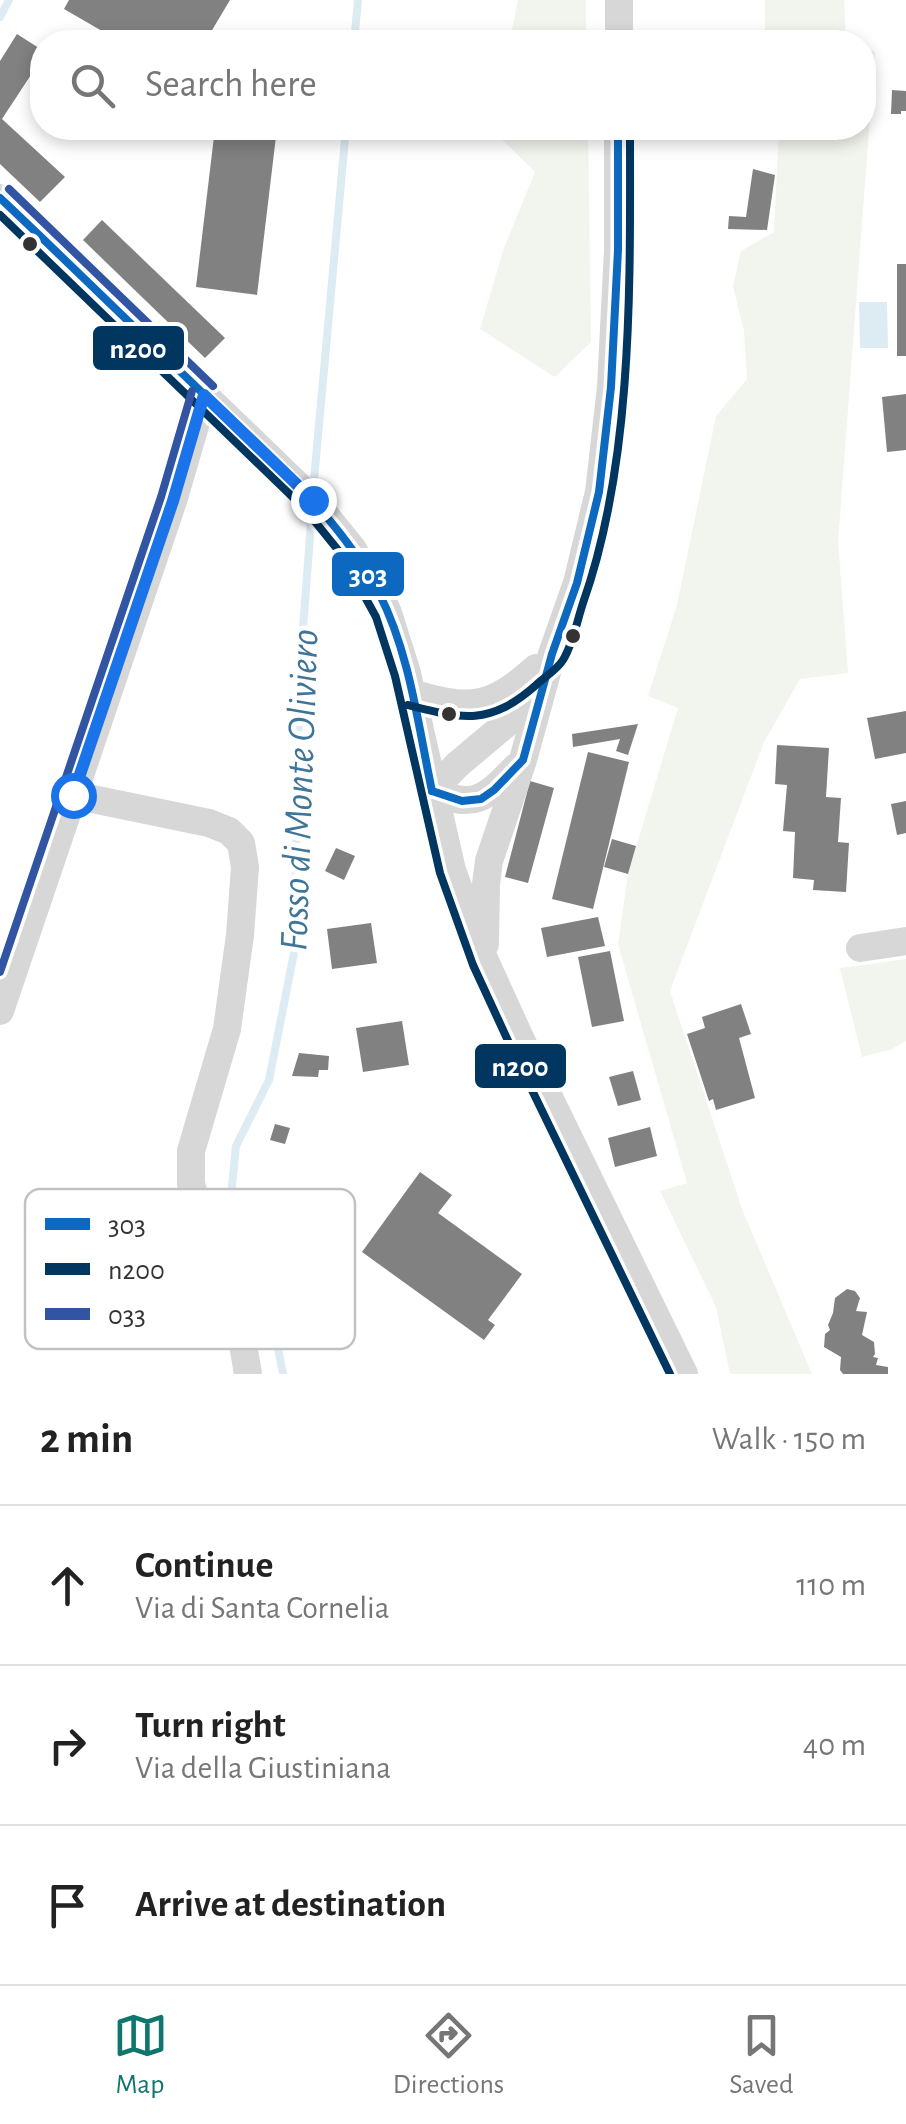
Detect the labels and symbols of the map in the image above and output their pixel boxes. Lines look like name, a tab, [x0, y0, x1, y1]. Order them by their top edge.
unlabelled marker	[20, 234, 40, 254]
line badge: n200	[91, 324, 186, 372]
text: n200	[109, 336, 167, 364]
route end	[291, 478, 337, 524]
line badge: 303	[330, 550, 406, 598]
text: 303	[349, 562, 387, 590]
unlabelled marker	[563, 626, 583, 646]
water label: Fosso di Monte Oliviero	[274, 628, 326, 952]
unlabelled marker	[439, 704, 459, 724]
route start	[51, 773, 97, 819]
line badge: n200	[473, 1042, 568, 1090]
text: n200	[491, 1054, 549, 1082]
legend	[25, 1189, 355, 1349]
text: 303	[108, 1212, 146, 1240]
text: n200	[108, 1257, 165, 1285]
text: 033	[108, 1302, 146, 1330]

